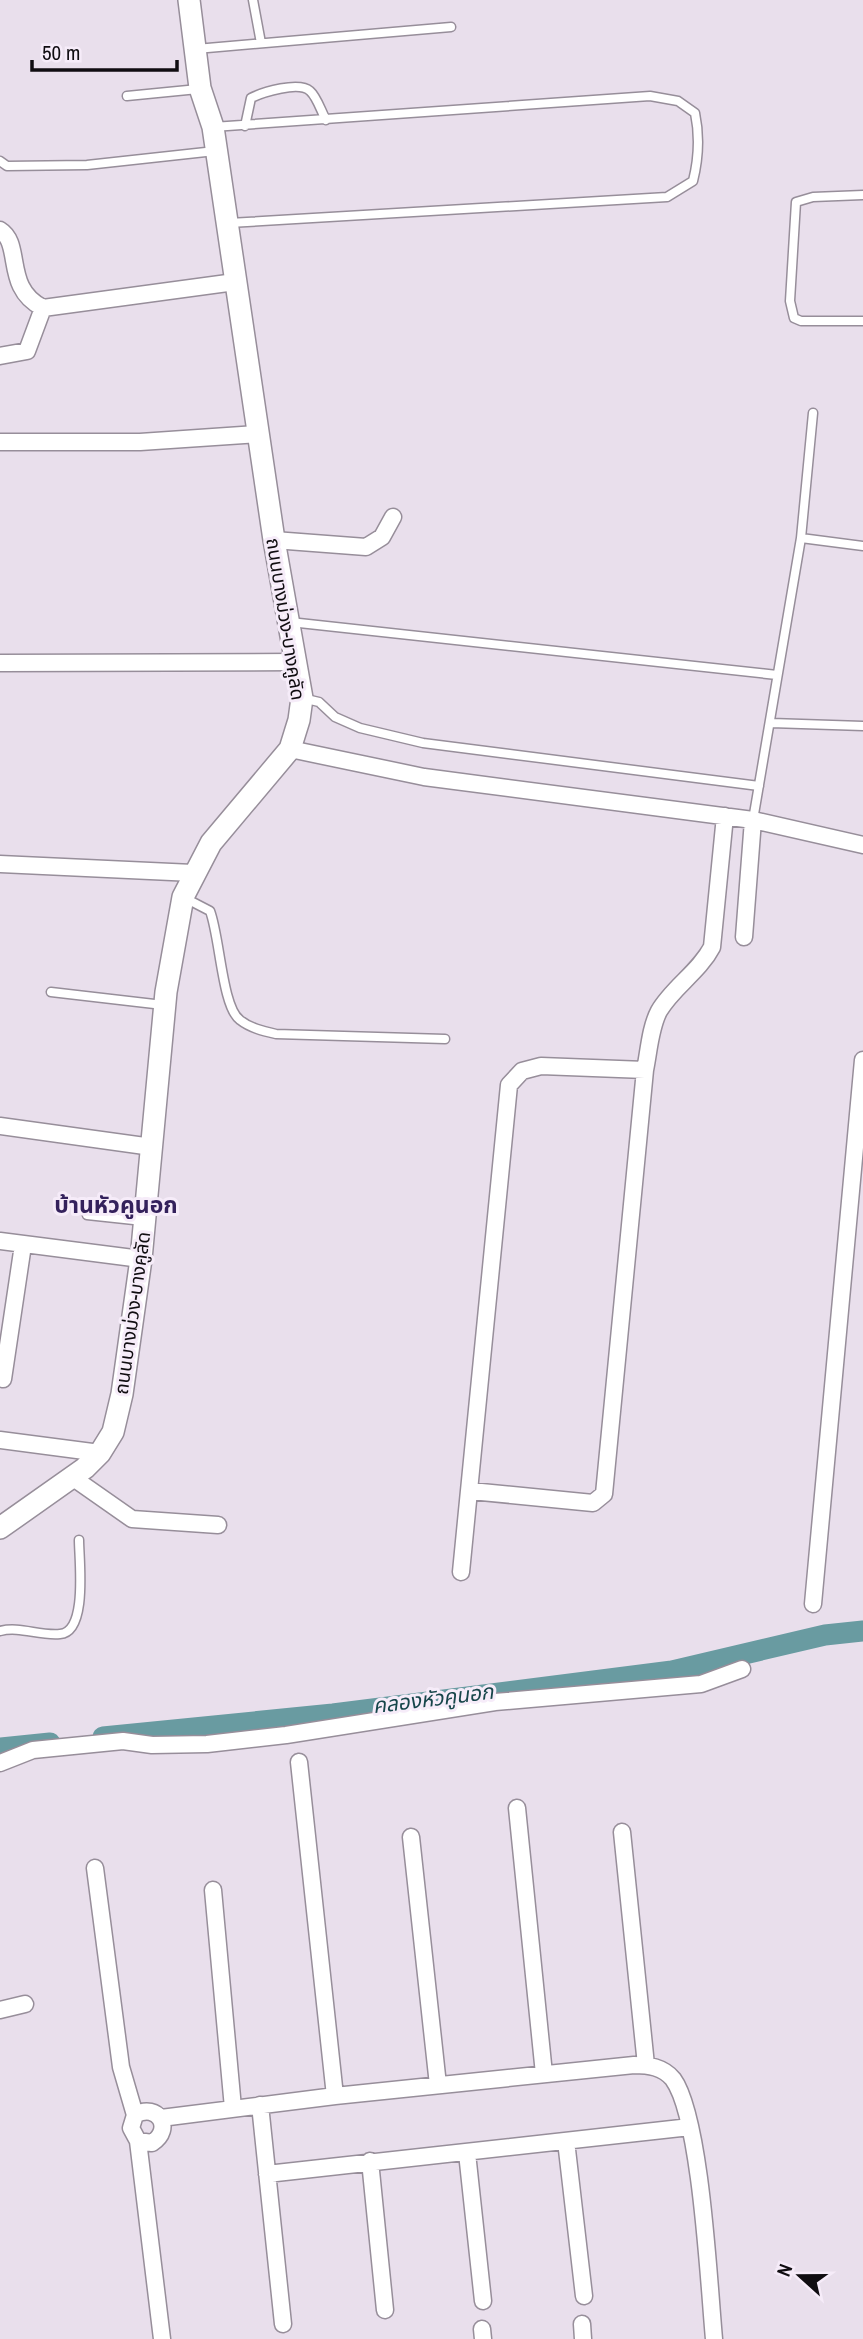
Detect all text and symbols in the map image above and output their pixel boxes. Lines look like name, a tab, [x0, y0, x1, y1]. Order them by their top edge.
scale bar	[32, 28, 177, 72]
text: 50 m	[42, 38, 80, 67]
street label: ถนนบางม่วง-บางคูลัด	[260, 536, 312, 702]
district label: บ้านหัวคูนอก	[54, 1189, 178, 1220]
street label: ถนนบางม่วง-บางคูลัด	[108, 1230, 156, 1396]
water label: คลองหัวคูนอก	[371, 1677, 496, 1720]
north arrow	[765, 2241, 835, 2311]
text: N	[770, 2260, 798, 2280]

